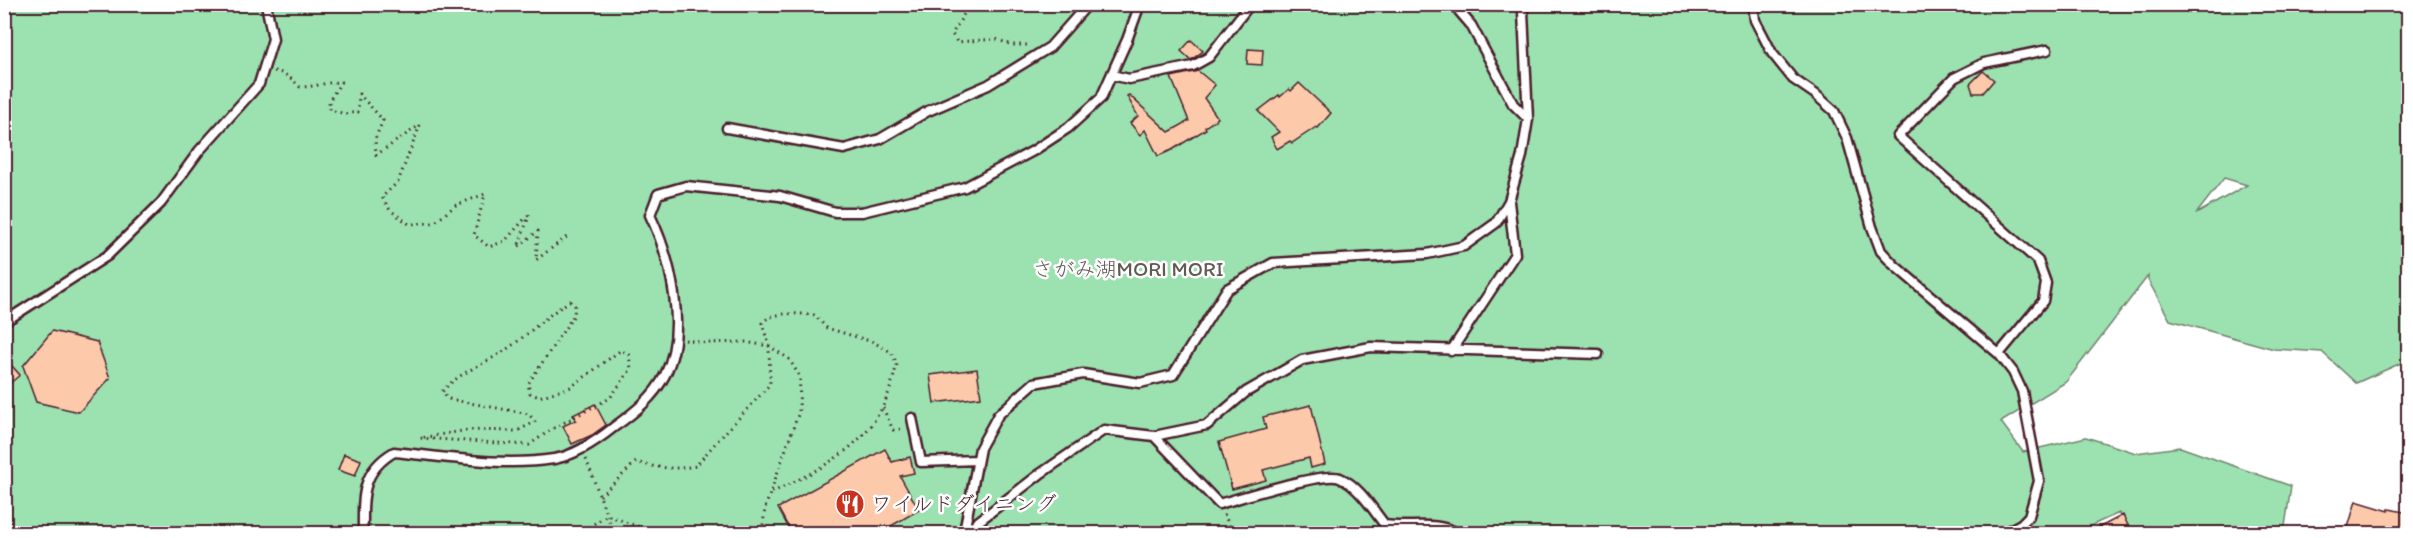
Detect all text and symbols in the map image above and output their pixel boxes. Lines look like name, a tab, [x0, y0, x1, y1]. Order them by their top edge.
park label: さがみ湖MORI MORI	[1033, 256, 1224, 281]
restaurant icon: ワイルドダイニング	[834, 488, 866, 520]
place label: ワイルドダイニング	[871, 491, 1057, 516]

